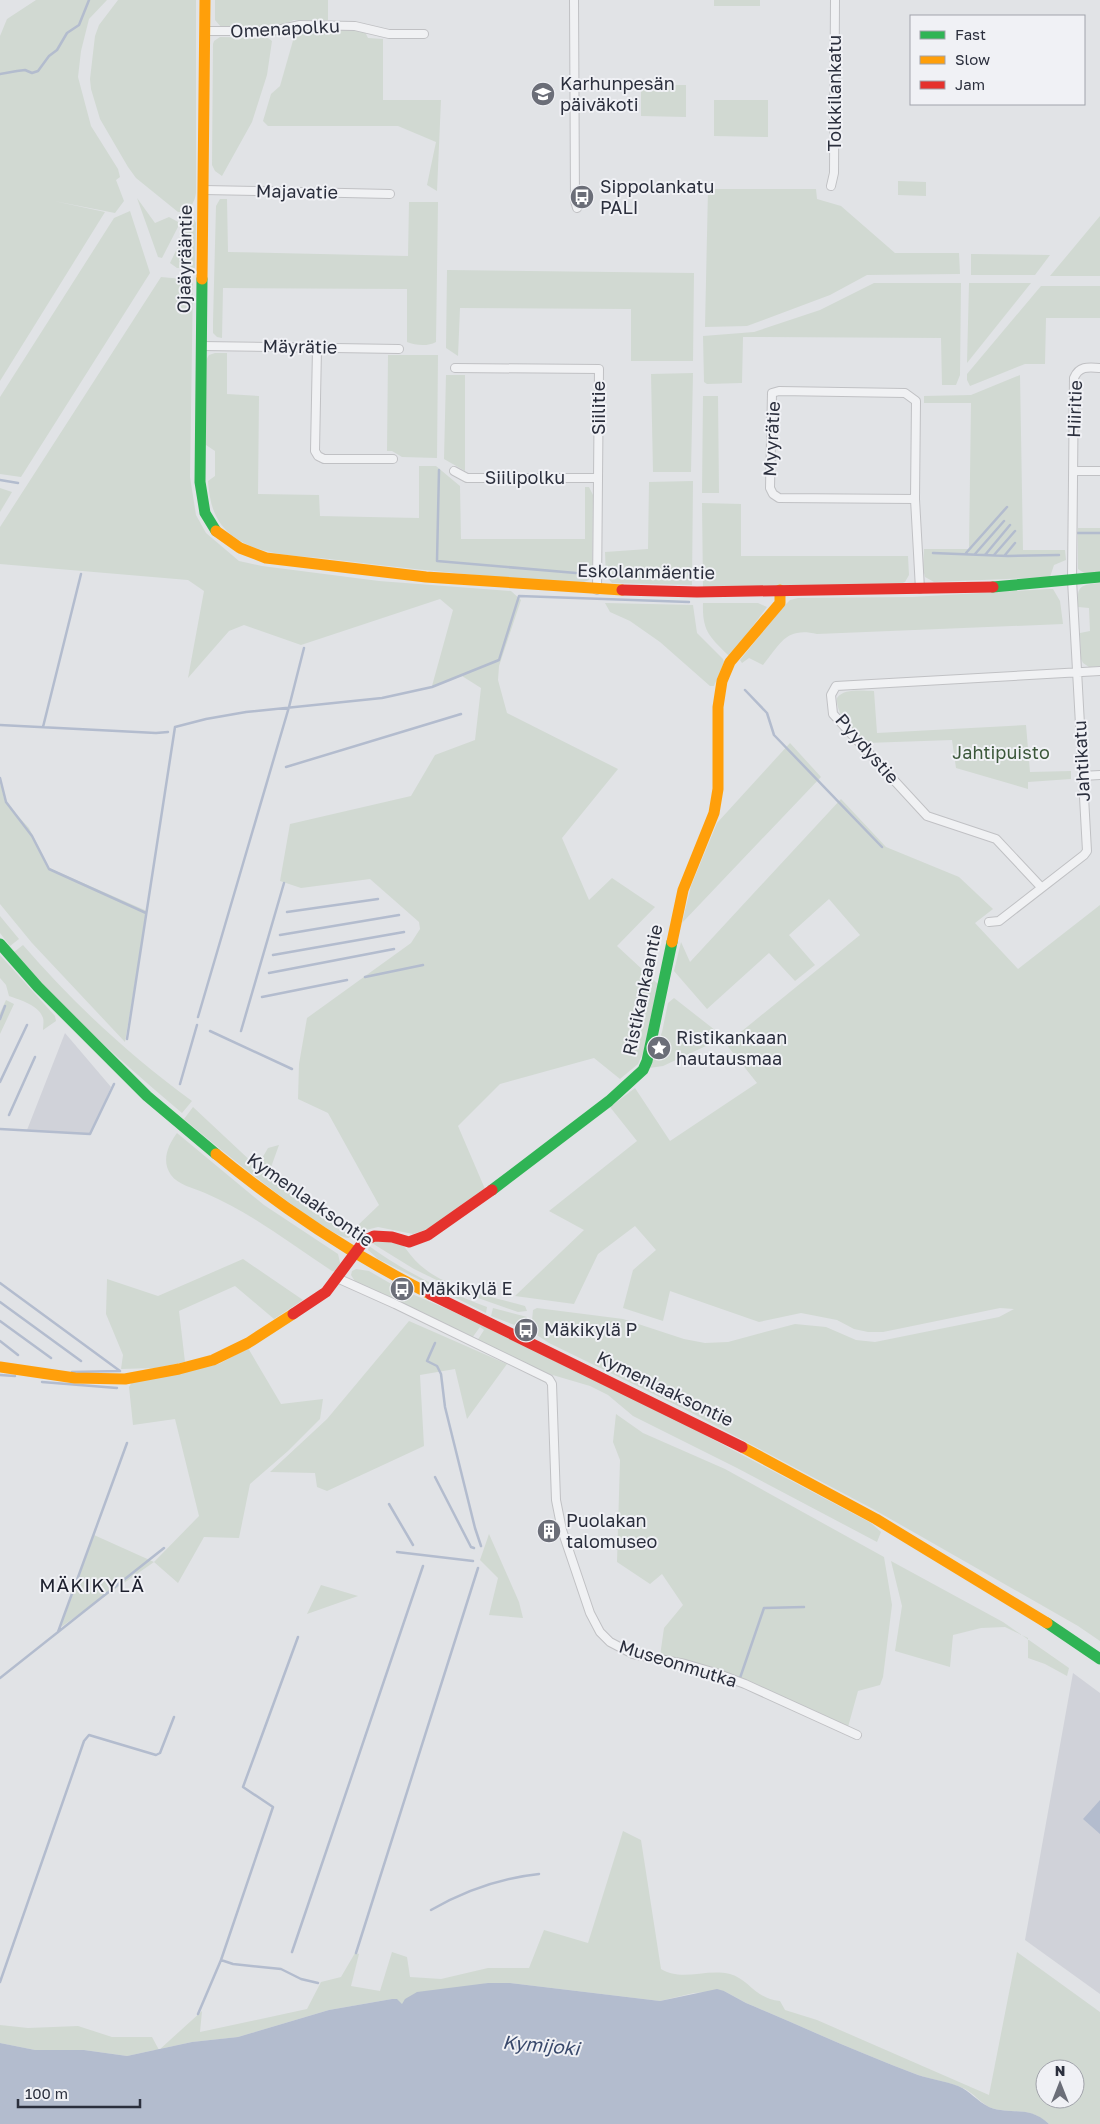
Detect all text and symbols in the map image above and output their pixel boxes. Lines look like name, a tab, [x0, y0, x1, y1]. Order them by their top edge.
street label: Omenapolku	[230, 14, 340, 42]
legend	[910, 15, 1085, 105]
text: Fast	[955, 25, 986, 43]
street label: Tolkkilankatu	[823, 35, 845, 151]
text: Slow	[955, 50, 990, 68]
place label: Karhunpesän päiväkoti	[560, 72, 675, 115]
text: Jam	[955, 75, 985, 93]
school or university icon: Karhunpesän päiväkoti	[530, 81, 556, 107]
place label: Sippolankatu PALI	[600, 175, 714, 218]
street label: Majavatie	[256, 179, 338, 203]
bus stop icon: Sippolankatu PALI	[569, 184, 595, 210]
street label: Ojaäyrääntie	[172, 204, 196, 314]
street label: Mäyrätie	[262, 334, 338, 358]
street label: Hiiritie	[1062, 380, 1086, 438]
street label: Siilitie	[587, 381, 609, 435]
street label: Myyrätie	[758, 401, 784, 477]
street label: Siilipolku	[485, 466, 565, 488]
street label: Eskolanmäentie	[577, 559, 715, 583]
street label: Pyydystie	[831, 709, 904, 788]
street label: Jahtikatu	[1068, 720, 1094, 802]
park label: Jahtipuisto	[952, 741, 1050, 763]
street label: Ristikankaantie	[617, 922, 667, 1057]
place label: Ristikankaan hautausmaa	[676, 1026, 787, 1069]
place icon: Ristikankaan hautausmaa	[646, 1035, 672, 1061]
street label: Kymenlaaksontie	[243, 1147, 378, 1251]
bus stop icon: Mäkikylä E	[389, 1276, 415, 1302]
place label: Mäkikylä E	[420, 1277, 512, 1299]
bus stop icon: Mäkikylä P	[513, 1317, 539, 1343]
place label: Mäkikylä P	[544, 1318, 637, 1340]
street label: Kymenlaaksontie	[594, 1346, 737, 1431]
place label: Puolakan talomuseo	[566, 1509, 657, 1552]
building icon: Puolakan talomuseo	[536, 1518, 562, 1544]
district label: MÄKIKYLÄ	[39, 1573, 145, 1596]
street label: Museonmutka	[617, 1635, 740, 1691]
water label: Kymijoki	[502, 2030, 582, 2059]
north arrow	[1035, 2059, 1085, 2109]
text: N	[1055, 2062, 1065, 2079]
scale bar	[18, 2076, 140, 2108]
text: 100 m	[25, 2084, 68, 2102]

